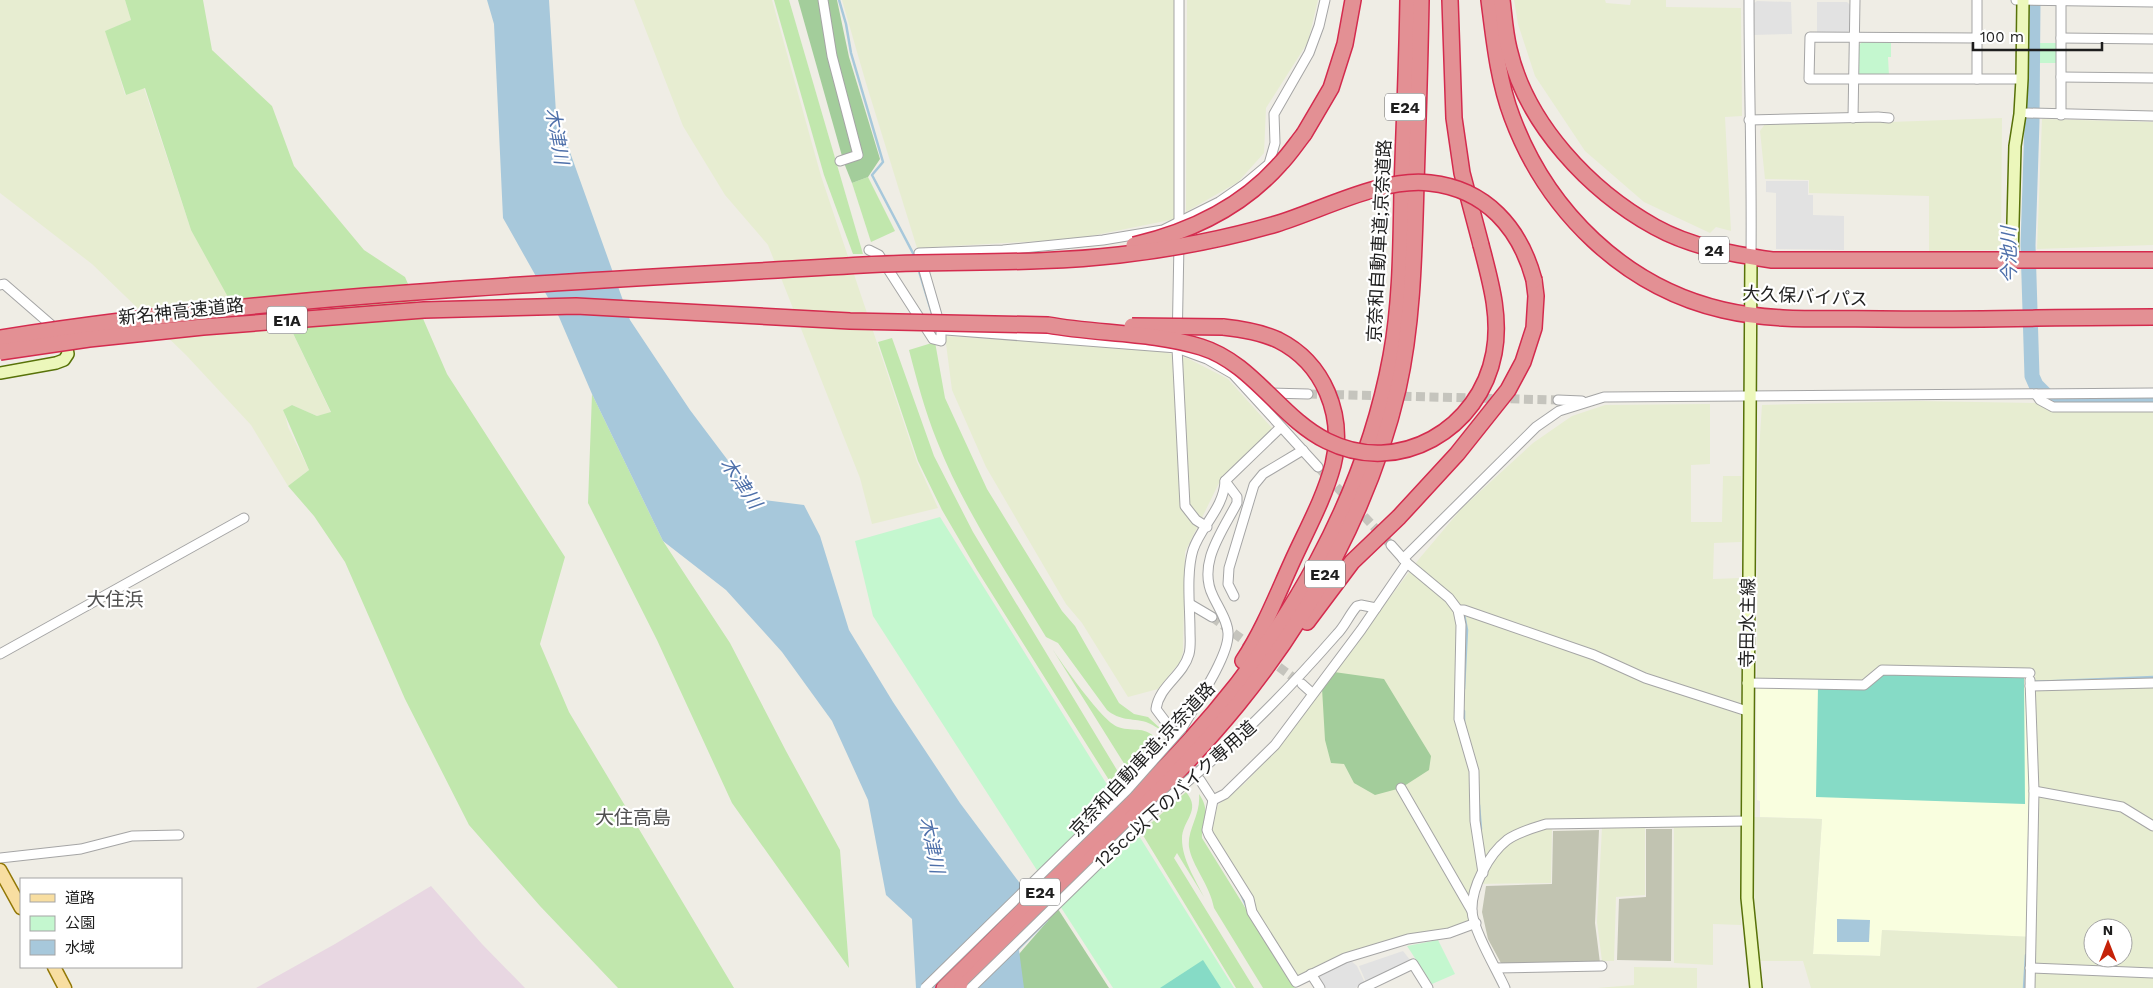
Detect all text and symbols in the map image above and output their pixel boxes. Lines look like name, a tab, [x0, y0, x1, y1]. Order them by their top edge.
scale bar	[1973, 20, 2102, 52]
text: 100 m	[1980, 28, 2024, 46]
road number: E24	[1385, 94, 1425, 120]
water label: 木津川	[541, 106, 574, 168]
street label: 京奈和自動車道;京奈道路	[1363, 139, 1395, 343]
water label: 今池川	[1997, 224, 2021, 284]
road number: 24	[1699, 236, 1729, 264]
street label: 大久保バイパス	[1742, 282, 1868, 310]
street label: 新名神高速道路	[117, 294, 245, 328]
road number: E1A	[267, 306, 307, 334]
water label: 木津川	[716, 453, 768, 515]
road number: E24	[1305, 560, 1345, 588]
street label: 寺田水主線	[1736, 578, 1758, 668]
district label: 大住浜	[86, 588, 144, 611]
street label: 京奈和自動車道;京奈道路	[1065, 677, 1219, 841]
street label: 125cc以下のバイク専用道	[1090, 716, 1260, 872]
district label: 大住高島	[595, 806, 671, 829]
water label: 木津川	[915, 815, 950, 877]
legend	[20, 878, 182, 968]
road number: E24	[1020, 879, 1060, 906]
text: 道路	[65, 889, 95, 907]
text: 公園	[65, 914, 95, 932]
north arrow	[2083, 918, 2133, 968]
text: N	[2103, 922, 2113, 938]
text: 水域	[65, 939, 95, 957]

